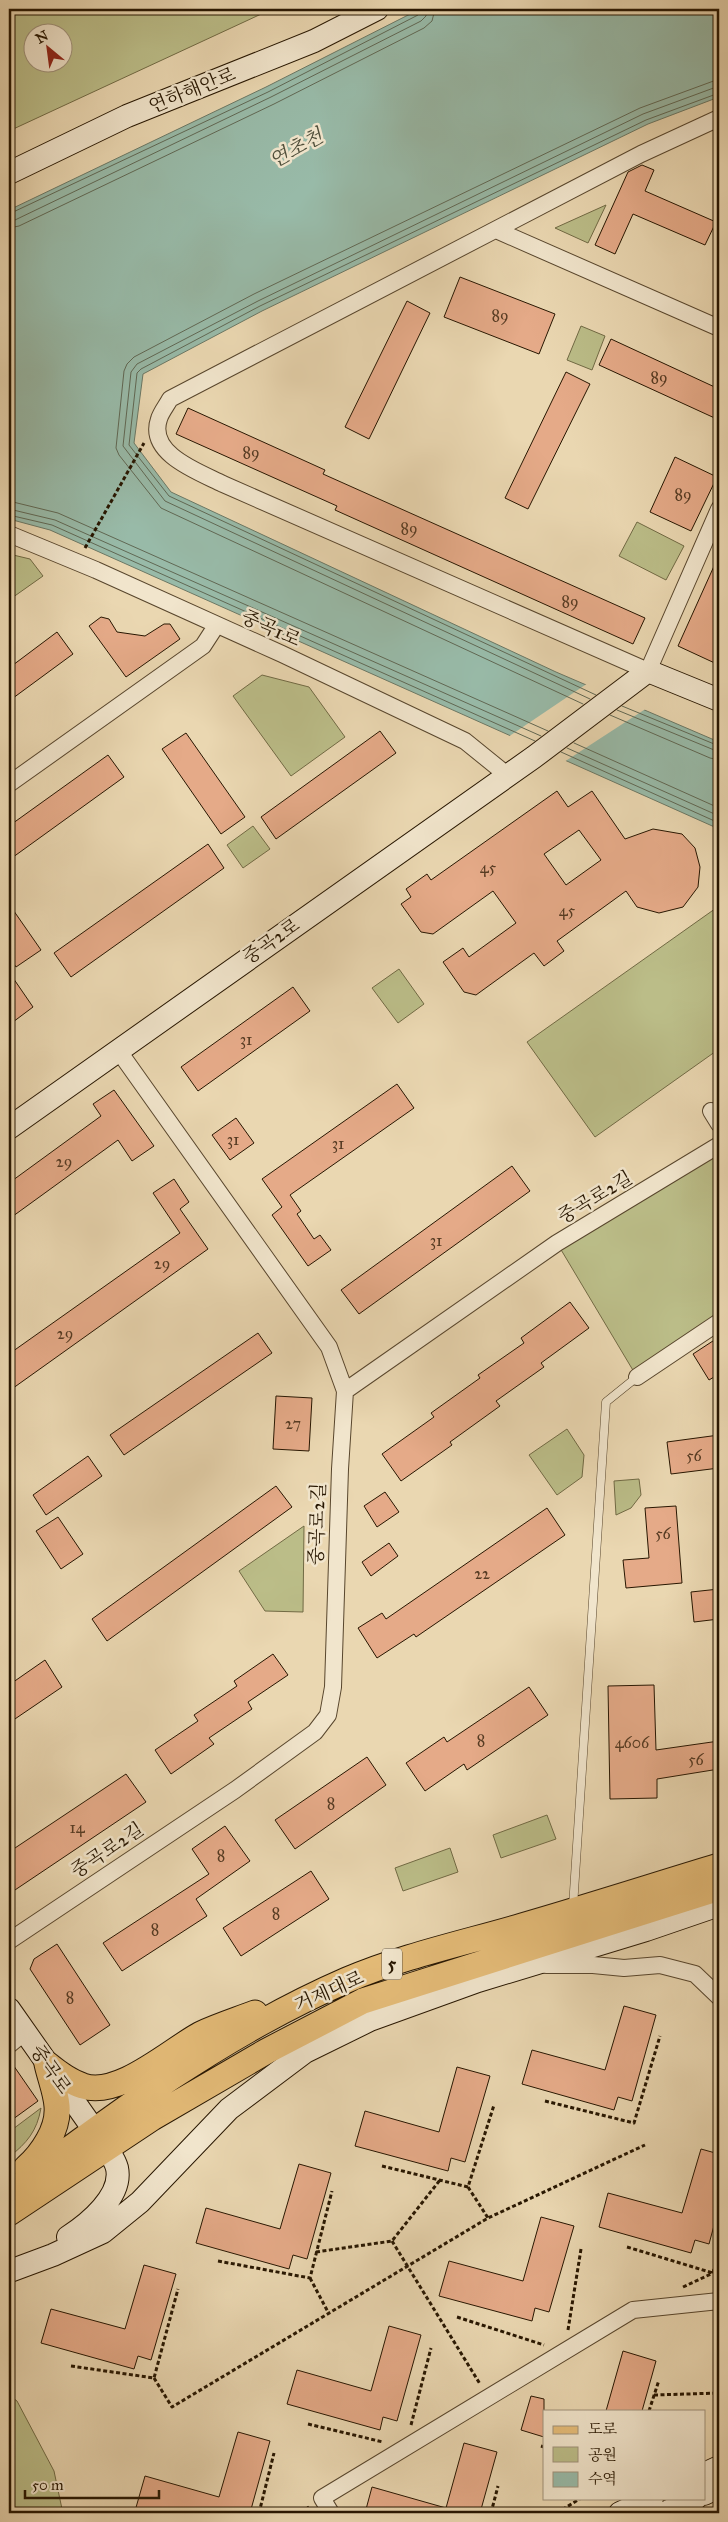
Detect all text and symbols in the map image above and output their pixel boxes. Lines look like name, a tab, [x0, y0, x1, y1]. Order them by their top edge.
north arrow	[22, 22, 72, 72]
text: N	[33, 27, 51, 47]
street label: 연하해안로	[145, 62, 239, 118]
water label: 연초천	[265, 123, 329, 173]
house number: 89	[491, 306, 509, 325]
house number: 89	[650, 368, 668, 387]
house number: 89	[242, 443, 260, 462]
house number: 89	[674, 485, 692, 504]
house number: 89	[400, 519, 418, 538]
house number: 89	[561, 592, 579, 611]
street label: 중곡1로	[238, 605, 304, 651]
house number: 45	[480, 858, 497, 877]
house number: 45	[559, 901, 576, 920]
street label: 중곡2로	[238, 913, 304, 969]
house number: 31	[240, 1030, 252, 1049]
house number: 31	[227, 1130, 239, 1149]
house number: 31	[332, 1134, 344, 1153]
house number: 29	[56, 1152, 72, 1171]
street label: 중곡로2길	[554, 1166, 636, 1228]
house number: 31	[430, 1231, 442, 1250]
house number: 29	[154, 1254, 170, 1273]
house number: 29	[57, 1324, 73, 1343]
house number: 27	[285, 1414, 301, 1433]
house number: 56	[686, 1446, 703, 1465]
street label: 중곡로2길	[304, 1482, 330, 1566]
house number: 56	[655, 1524, 672, 1543]
house number: 22	[474, 1564, 490, 1583]
house number: 8	[477, 1731, 485, 1750]
house number: 4606	[615, 1733, 650, 1752]
house number: 56	[688, 1750, 705, 1769]
house number: 8	[327, 1794, 335, 1813]
street label: 중곡로2길	[66, 1817, 148, 1883]
house number: 14	[69, 1818, 86, 1837]
house number: 8	[217, 1846, 225, 1865]
house number: 8	[272, 1904, 280, 1923]
house number: 8	[151, 1920, 159, 1939]
road number: 5	[382, 1948, 402, 1980]
street label: 거제대로	[291, 1966, 367, 2016]
house number: 8	[66, 1988, 74, 2007]
street label: 중곡로	[26, 2040, 76, 2098]
legend	[543, 2410, 706, 2500]
text: 도로	[588, 2420, 617, 2438]
text: 공원	[588, 2446, 617, 2464]
scale bar	[25, 2467, 159, 2499]
text: 수역	[588, 2470, 617, 2488]
text: 50 m	[32, 2476, 64, 2494]

